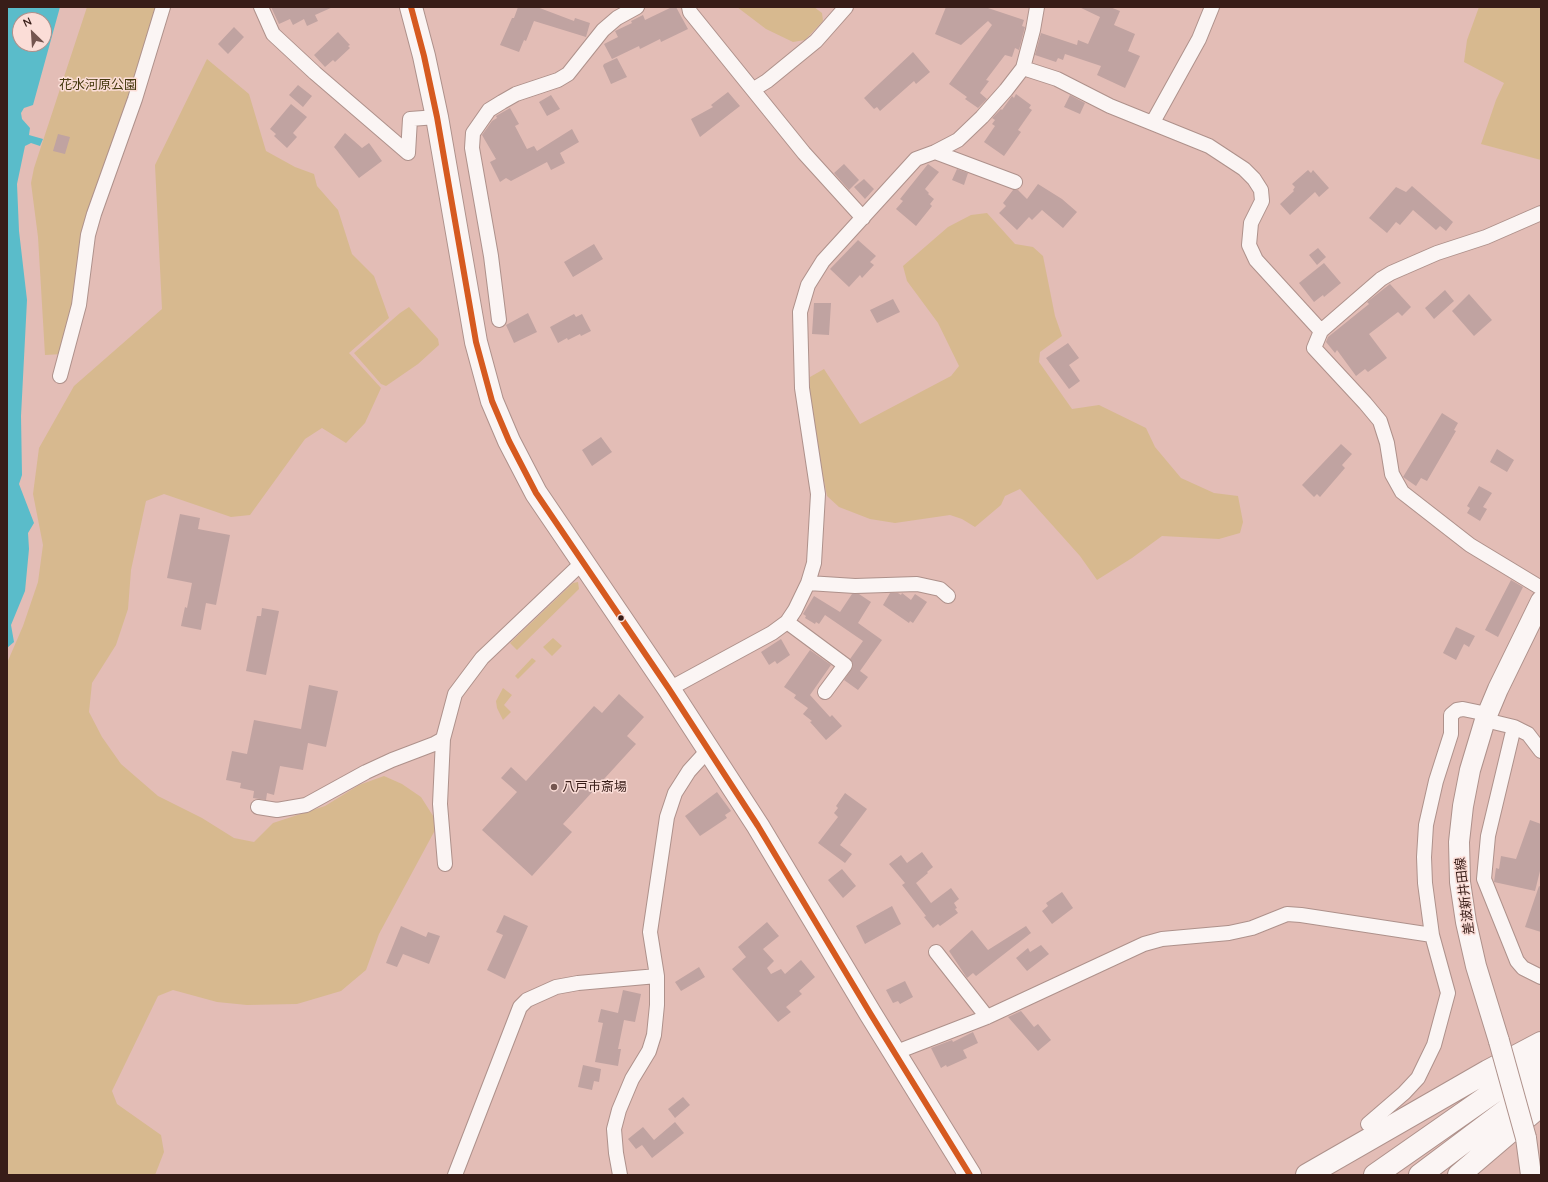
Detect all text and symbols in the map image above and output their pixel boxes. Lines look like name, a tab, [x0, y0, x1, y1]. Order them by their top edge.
north arrow	[12, 12, 52, 52]
text: N	[21, 14, 34, 30]
park label: 花水河原公園	[59, 77, 137, 93]
unlabelled marker	[616, 613, 626, 623]
place label: 八戸市斎場	[562, 779, 627, 795]
marker: 八戸市斎場	[549, 782, 559, 792]
street label: 差波新井田線	[1453, 856, 1477, 936]

